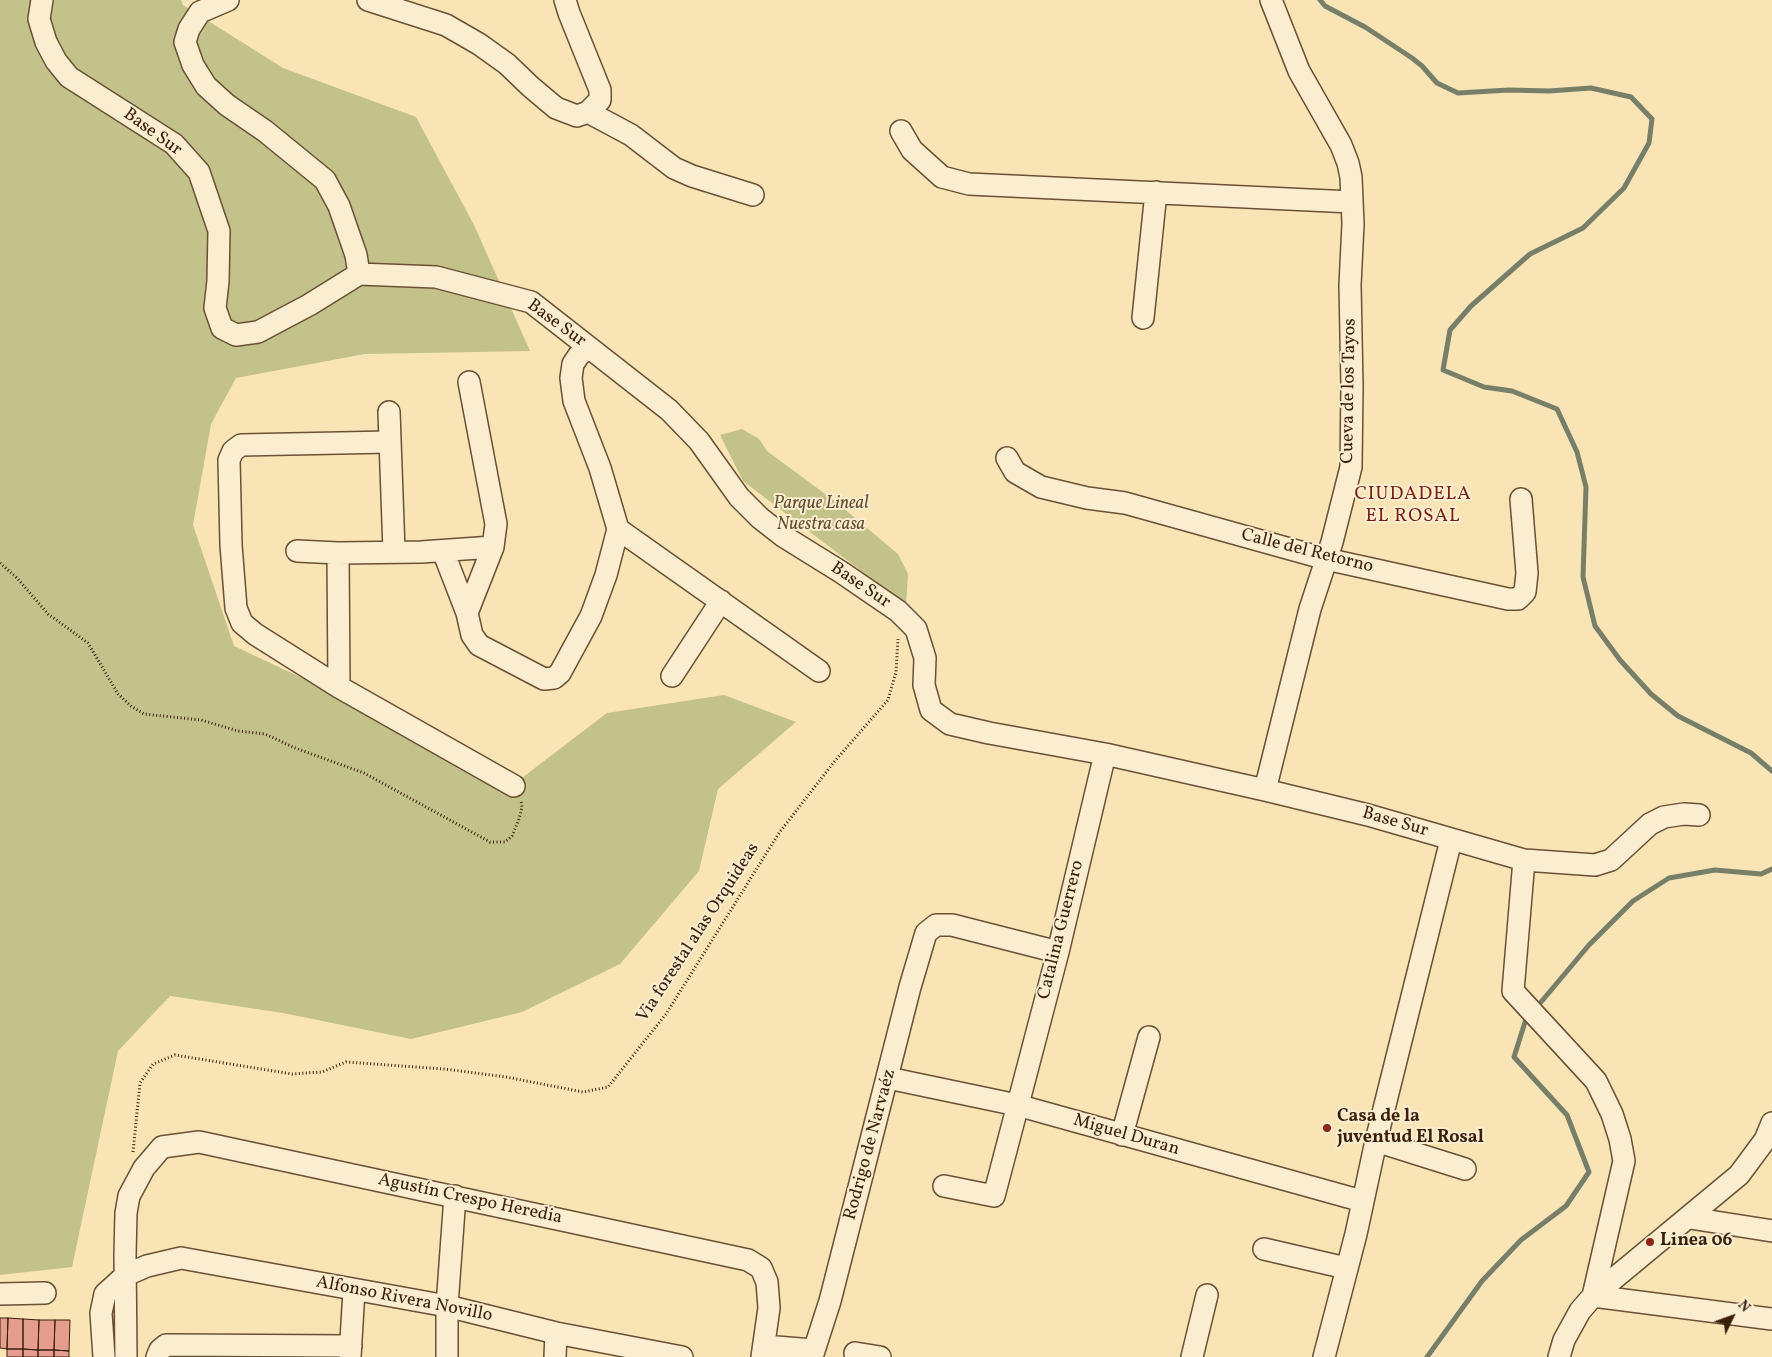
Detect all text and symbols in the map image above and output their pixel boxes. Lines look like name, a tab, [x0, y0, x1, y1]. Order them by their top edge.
street label: Base Sur	[118, 104, 186, 162]
street label: Base Sur	[522, 295, 590, 353]
street label: Cueva de los Tayos	[1338, 318, 1362, 464]
district label: CIUDADELA EL ROSAL	[1353, 485, 1473, 529]
park label: Parque Lineal Nuestra casa	[773, 494, 869, 536]
street label: Calle del Retorno	[1239, 525, 1375, 579]
street label: Base Sur	[826, 558, 894, 614]
street label: Base Sur	[1360, 803, 1430, 843]
street label: Via forestal alas Orquideas	[633, 839, 765, 1027]
street label: Catalina Guerrero	[1034, 858, 1090, 1002]
street label: Rodrigo de Narvaéz	[840, 1067, 902, 1223]
place label: Casa de la juventud El Rosal	[1337, 1107, 1484, 1150]
street label: Miguel Duran	[1070, 1111, 1182, 1161]
marker: Casa de la juventud El Rosal	[1321, 1122, 1333, 1134]
street label: Agustín Crespo Heredia	[376, 1170, 564, 1230]
place label: Linea 06	[1660, 1231, 1732, 1253]
marker: Linea 06	[1644, 1236, 1656, 1248]
street label: Alfonso Rivera Novillo	[314, 1272, 494, 1328]
north arrow	[1707, 1292, 1757, 1342]
text: N	[1733, 1296, 1754, 1317]

